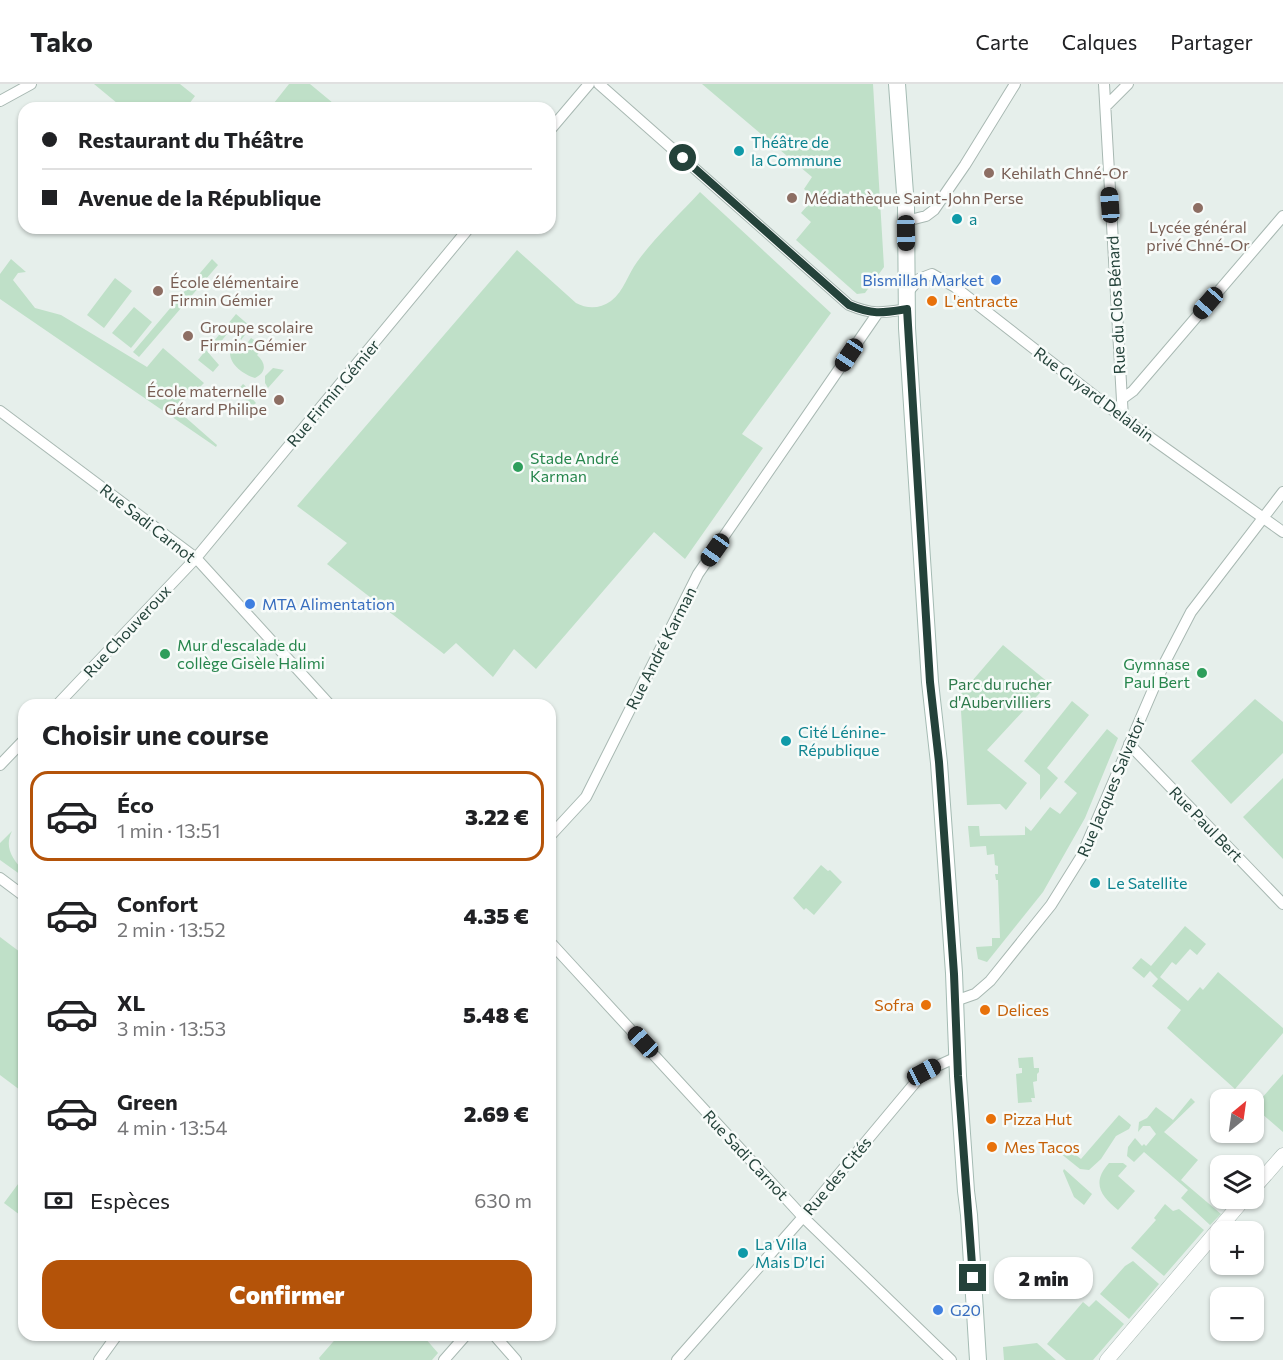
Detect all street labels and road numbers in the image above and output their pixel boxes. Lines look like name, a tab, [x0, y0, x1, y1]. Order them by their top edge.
street label: Rue du Clos Bénard	[1102, 235, 1129, 375]
street label: Rue Firmin Gémier	[282, 335, 383, 450]
street label: Rue Guyard Delalain	[1031, 342, 1158, 445]
street label: Rue Sadi Carnot	[97, 479, 200, 566]
street label: Rue Chouveroux	[79, 580, 175, 681]
street label: Rue André Karman	[621, 583, 700, 712]
street label: Rue Jacques Salvator	[1073, 714, 1149, 859]
street label: Rue Paul Bert	[1166, 782, 1247, 866]
street label: Rue Sadi Carnot	[700, 1106, 793, 1204]
street label: Rue des Cités	[798, 1133, 875, 1219]

